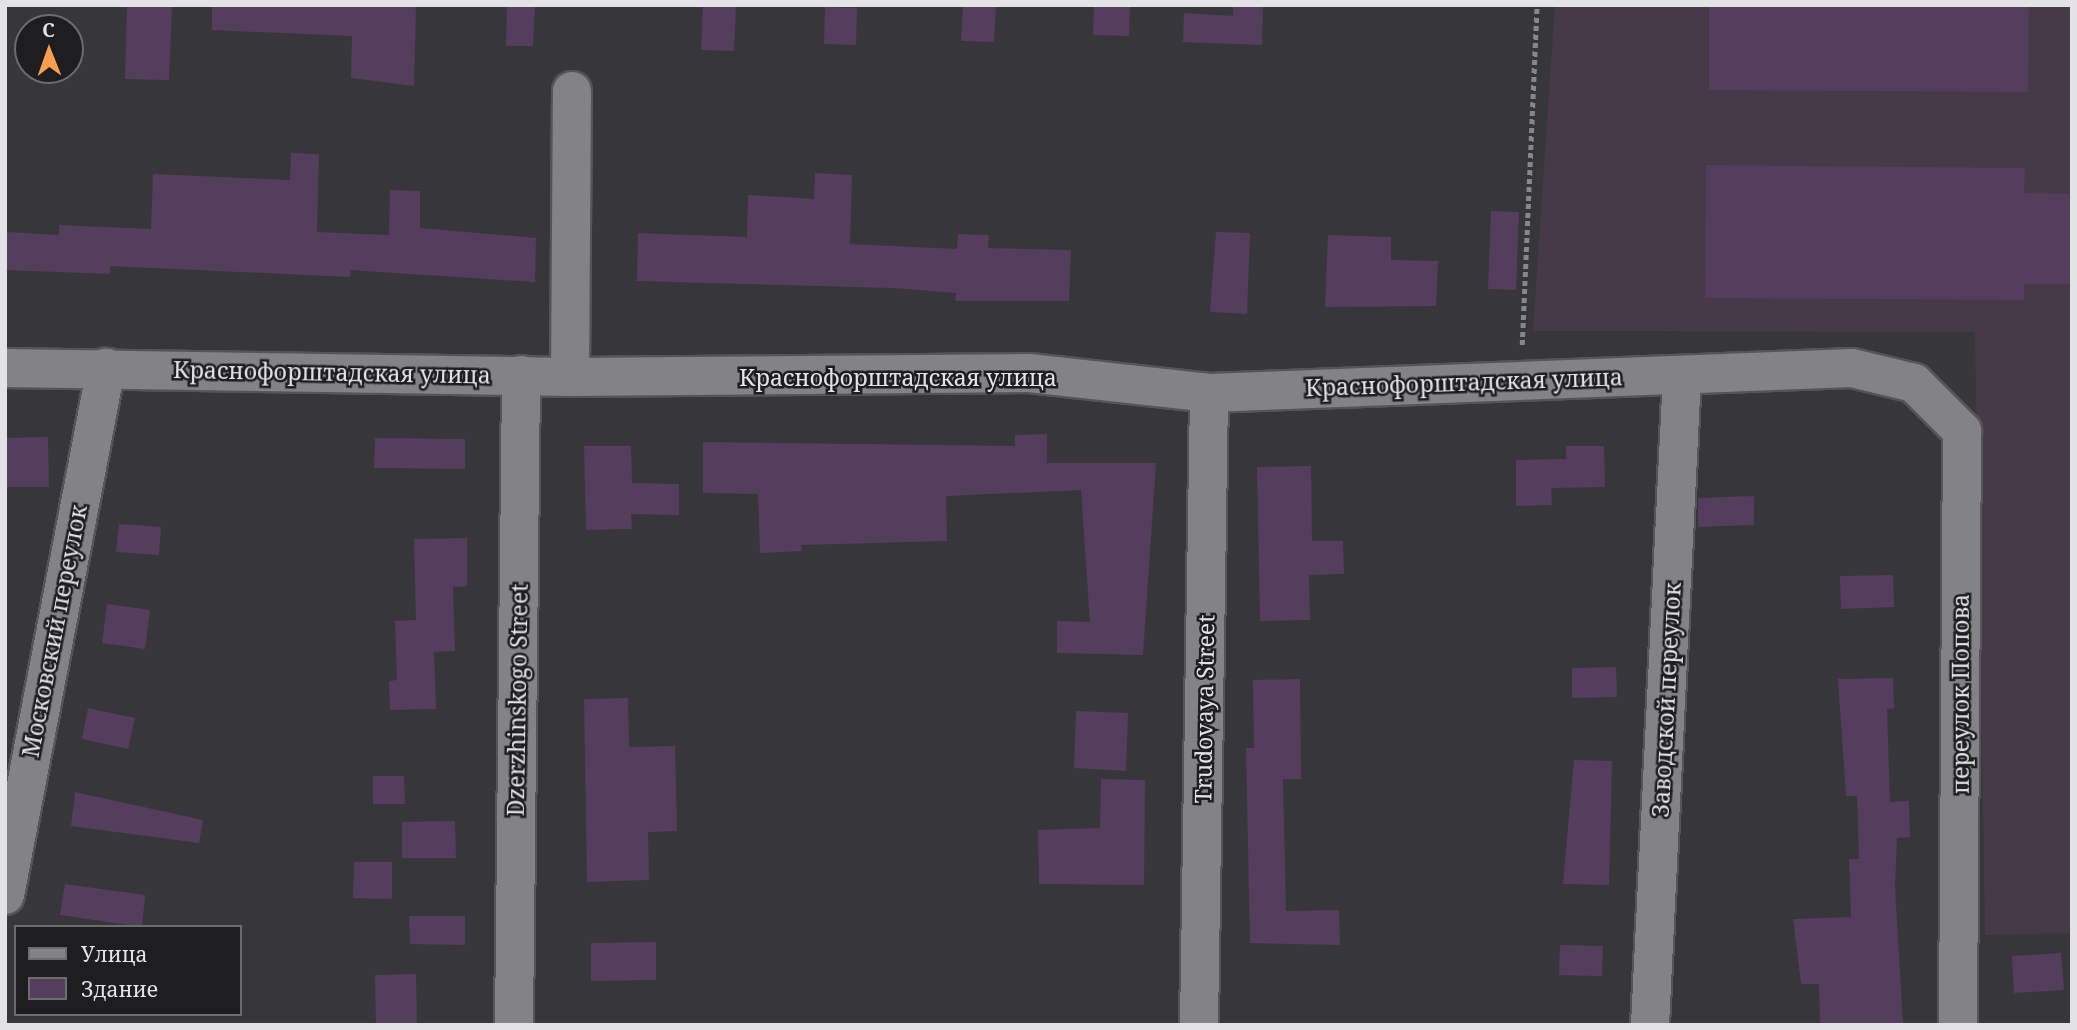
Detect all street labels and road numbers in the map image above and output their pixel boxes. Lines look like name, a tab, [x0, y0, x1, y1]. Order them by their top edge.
street label: Краснофорштадская улица	[173, 355, 491, 389]
street label: Краснофорштадская улица	[739, 363, 1057, 391]
street label: Краснофорштадская улица	[1305, 363, 1623, 401]
street label: Московский переулок	[16, 502, 92, 760]
street label: Заводской переулок	[1646, 582, 1686, 818]
street label: Dzerzhinskogo Street	[501, 583, 533, 817]
street label: переулок Попова	[1946, 594, 1974, 794]
street label: Trudovaya Street	[1189, 614, 1219, 804]

